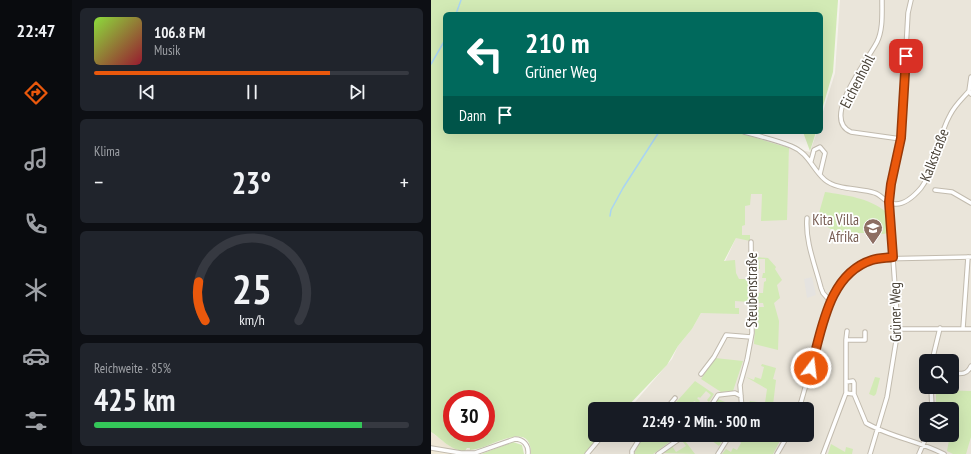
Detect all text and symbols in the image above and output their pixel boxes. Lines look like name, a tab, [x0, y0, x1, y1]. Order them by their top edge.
text: 22:47	[17, 19, 55, 42]
text: 106.8 FM	[154, 23, 205, 42]
text: 210 m	[525, 24, 589, 61]
icon: left	[459, 28, 511, 80]
pin	[889, 39, 923, 73]
text: Musik	[154, 42, 180, 59]
icon: arrive	[895, 45, 917, 67]
street label: Eichenhohl	[835, 51, 879, 111]
text: Grüner Weg	[525, 60, 597, 83]
icon: directions	[22, 79, 50, 107]
icon: previous	[136, 81, 158, 103]
icon: pause	[241, 81, 263, 103]
icon: next	[346, 81, 368, 103]
icon: arrive	[494, 104, 516, 126]
text: Dann	[459, 106, 486, 125]
street label: Kalkstraße	[915, 126, 953, 184]
text: Klima	[94, 143, 120, 160]
icon: music	[22, 145, 50, 173]
text: 23°	[232, 163, 271, 202]
text: −	[94, 168, 103, 196]
text: +	[400, 168, 409, 196]
icon: phone	[22, 210, 50, 238]
place label: Kita Villa Afrika	[812, 210, 859, 246]
school or university icon: Kita Villa Afrika	[862, 217, 884, 245]
street label: Steubenstraße	[742, 252, 761, 328]
text: 25	[232, 261, 271, 314]
icon: climate	[22, 276, 50, 304]
street label: Grüner Weg	[885, 282, 905, 342]
text: km/h	[239, 309, 264, 328]
icon: car	[22, 342, 50, 370]
position arrow	[790, 347, 832, 389]
map controls	[919, 354, 959, 442]
button: search	[919, 354, 959, 394]
text: Reichweite · 85%	[94, 360, 171, 377]
text: 425 km	[94, 380, 175, 419]
speed limit sign: 30	[443, 390, 495, 442]
button: layers	[919, 402, 959, 442]
icon: filters	[22, 407, 50, 435]
text: 22:49 · 2 Min. · 500 m	[642, 412, 760, 431]

